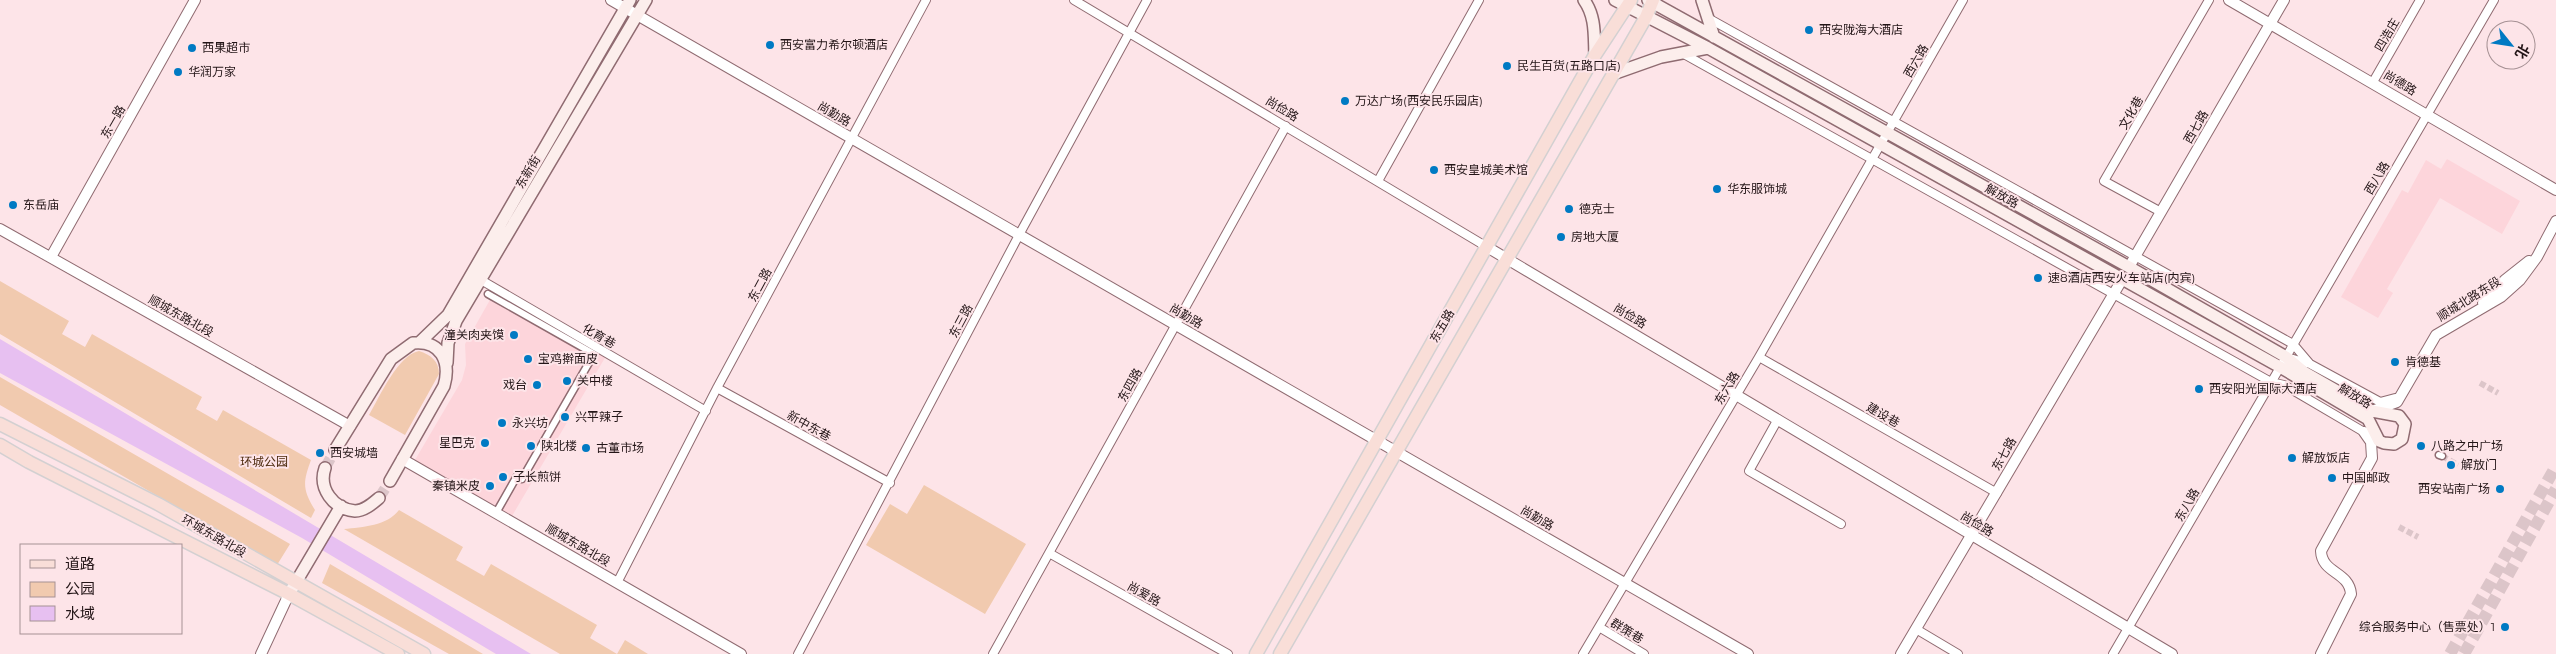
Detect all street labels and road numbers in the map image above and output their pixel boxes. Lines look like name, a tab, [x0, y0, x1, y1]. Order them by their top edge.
street label: 四浩庄	[2371, 15, 2402, 54]
street label: 西六路	[1900, 41, 1931, 80]
street label: 尚德路	[2381, 67, 2420, 98]
street label: 尚俭路	[1263, 93, 1302, 124]
street label: 文化巷	[2115, 93, 2146, 132]
street label: 尚勤路	[815, 98, 854, 129]
street label: 东一路	[97, 102, 128, 141]
street label: 西七路	[2180, 107, 2211, 146]
street label: 东新街	[512, 152, 543, 191]
street label: 西八路	[2361, 158, 2392, 197]
street label: 解放路	[1983, 180, 2022, 211]
street label: 东二路	[744, 265, 775, 304]
street label: 顺城北路东段	[2434, 273, 2503, 324]
street label: 顺城东路北段	[146, 292, 216, 340]
street label: 尚勤路	[1167, 300, 1206, 331]
street label: 尚俭路	[1611, 300, 1650, 331]
street label: 东三路	[945, 301, 976, 340]
street label: 东五路	[1426, 306, 1457, 345]
street label: 化育巷	[580, 320, 619, 351]
street label: 东四路	[1114, 365, 1145, 404]
street label: 东六路	[1711, 368, 1742, 407]
street label: 解放路	[2336, 380, 2375, 411]
street label: 建设巷	[1864, 399, 1903, 430]
street label: 新中东巷	[785, 407, 834, 444]
street label: 东七路	[1988, 434, 2019, 473]
street label: 东八路	[2171, 485, 2202, 524]
street label: 尚勤路	[1518, 502, 1557, 533]
street label: 尚俭路	[1958, 508, 1997, 539]
street label: 环城东路北段	[179, 511, 249, 560]
street label: 顺城东路北段	[543, 520, 613, 569]
street label: 尚爱路	[1125, 578, 1164, 609]
street label: 群策巷	[1608, 615, 1647, 646]

